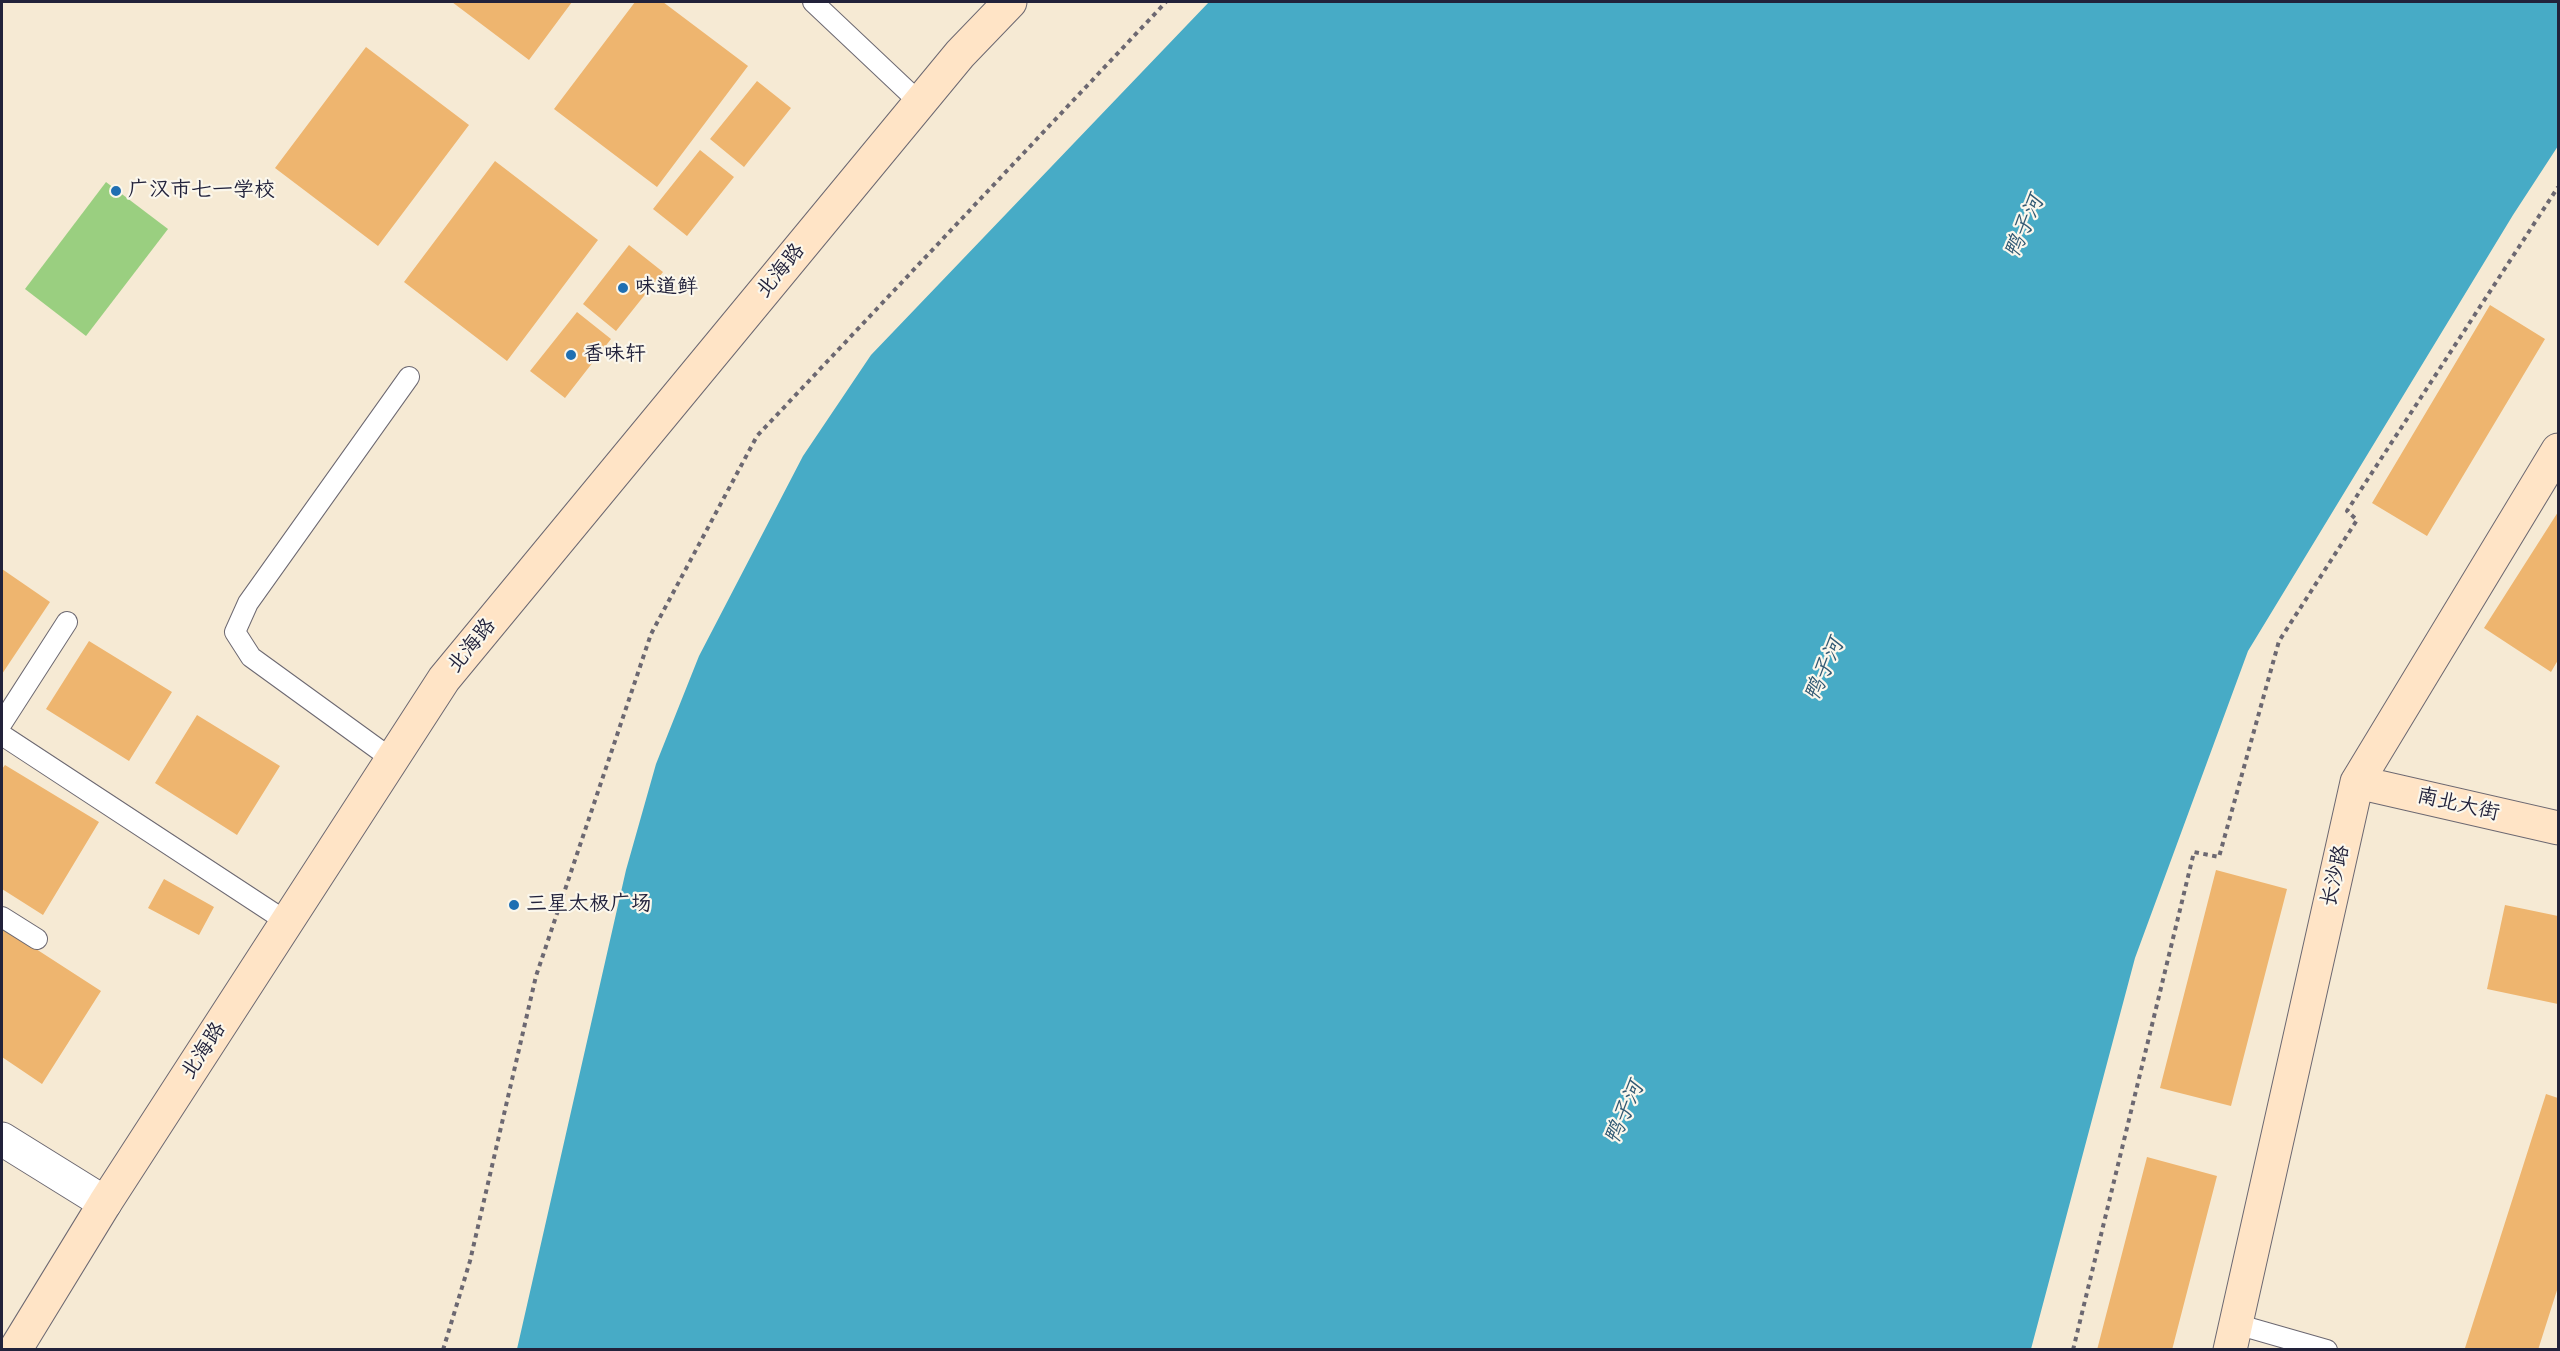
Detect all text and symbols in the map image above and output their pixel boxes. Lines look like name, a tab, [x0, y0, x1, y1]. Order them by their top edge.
place label: 广汉市七一学校	[128, 178, 275, 204]
marker: 广汉市七一学校	[109, 184, 123, 198]
water label: 鸭子河	[2000, 191, 2050, 263]
street label: 北海路	[751, 239, 811, 303]
place label: 味道鲜	[635, 275, 698, 301]
marker: 味道鲜	[616, 281, 630, 295]
place label: 香味轩	[583, 342, 646, 368]
marker: 香味轩	[564, 348, 578, 362]
street label: 北海路	[442, 614, 502, 678]
water label: 鸭子河	[1800, 634, 1850, 706]
street label: 南北大街	[2414, 783, 2502, 827]
street label: 长沙路	[2317, 842, 2355, 910]
place label: 三星太极广场	[526, 892, 652, 918]
marker: 三星太极广场	[507, 898, 521, 912]
street label: 北海路	[176, 1018, 232, 1084]
water label: 鸭子河	[1600, 1077, 1650, 1149]

